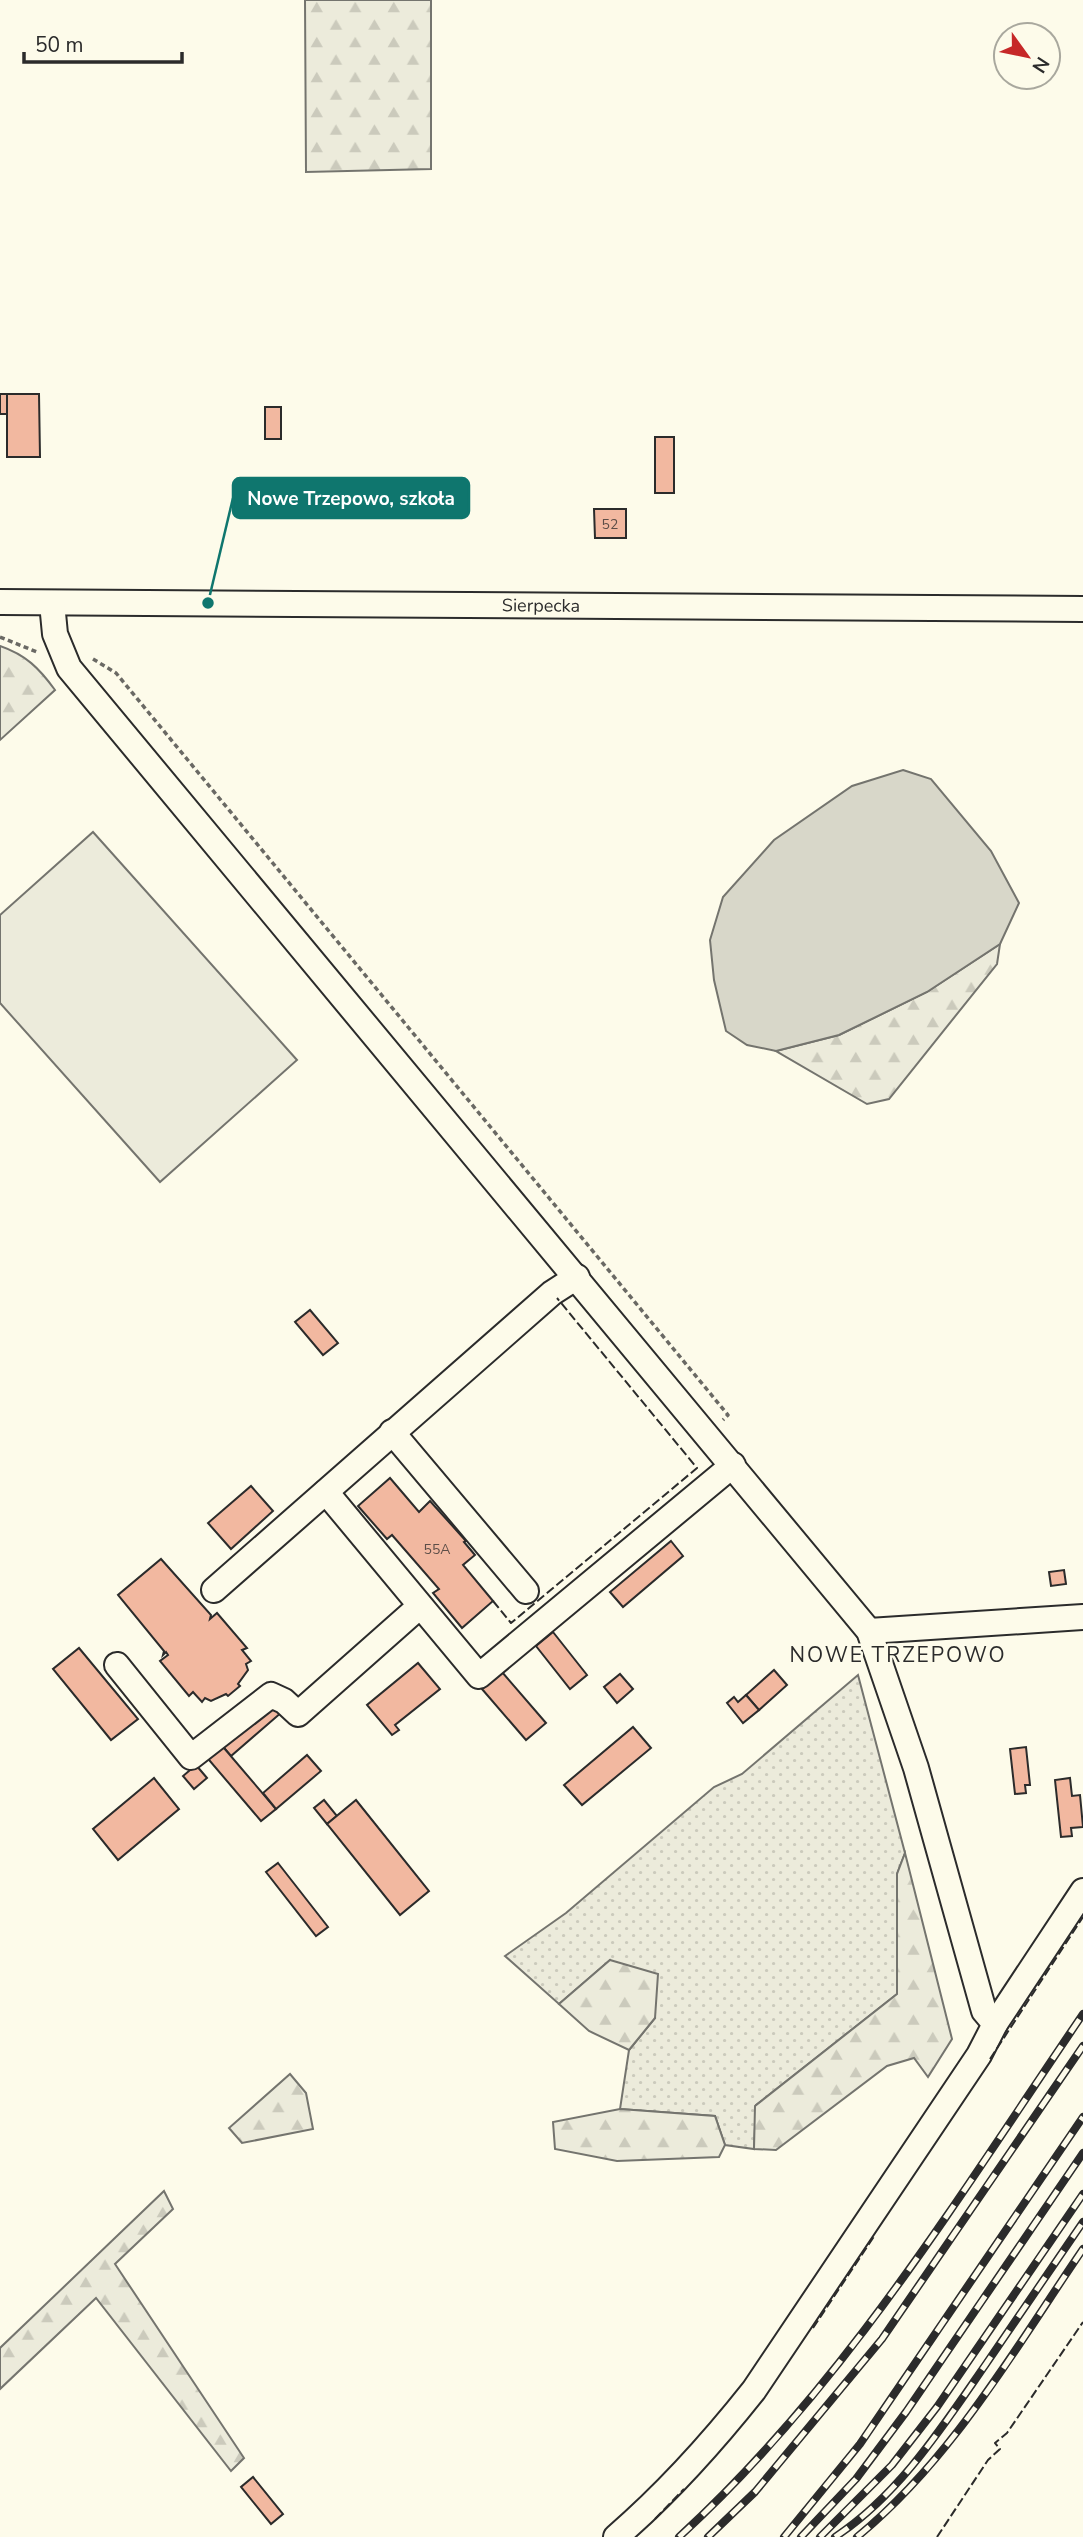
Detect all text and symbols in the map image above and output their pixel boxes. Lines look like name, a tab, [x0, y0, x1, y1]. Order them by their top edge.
scale bar	[24, 21, 182, 65]
north arrow	[992, 21, 1062, 91]
text: 50 m	[35, 31, 84, 59]
text: N	[1026, 52, 1055, 78]
callout: Nowe Trzepowo, szkoła	[233, 478, 469, 518]
text: Nowe Trzepowo, szkoła	[247, 486, 455, 512]
house number: 52	[602, 515, 618, 534]
street label: Sierpecka	[502, 593, 580, 618]
house number: 55A	[423, 1540, 451, 1559]
district label: NOWE TRZEPOWO	[789, 1641, 1007, 1669]

